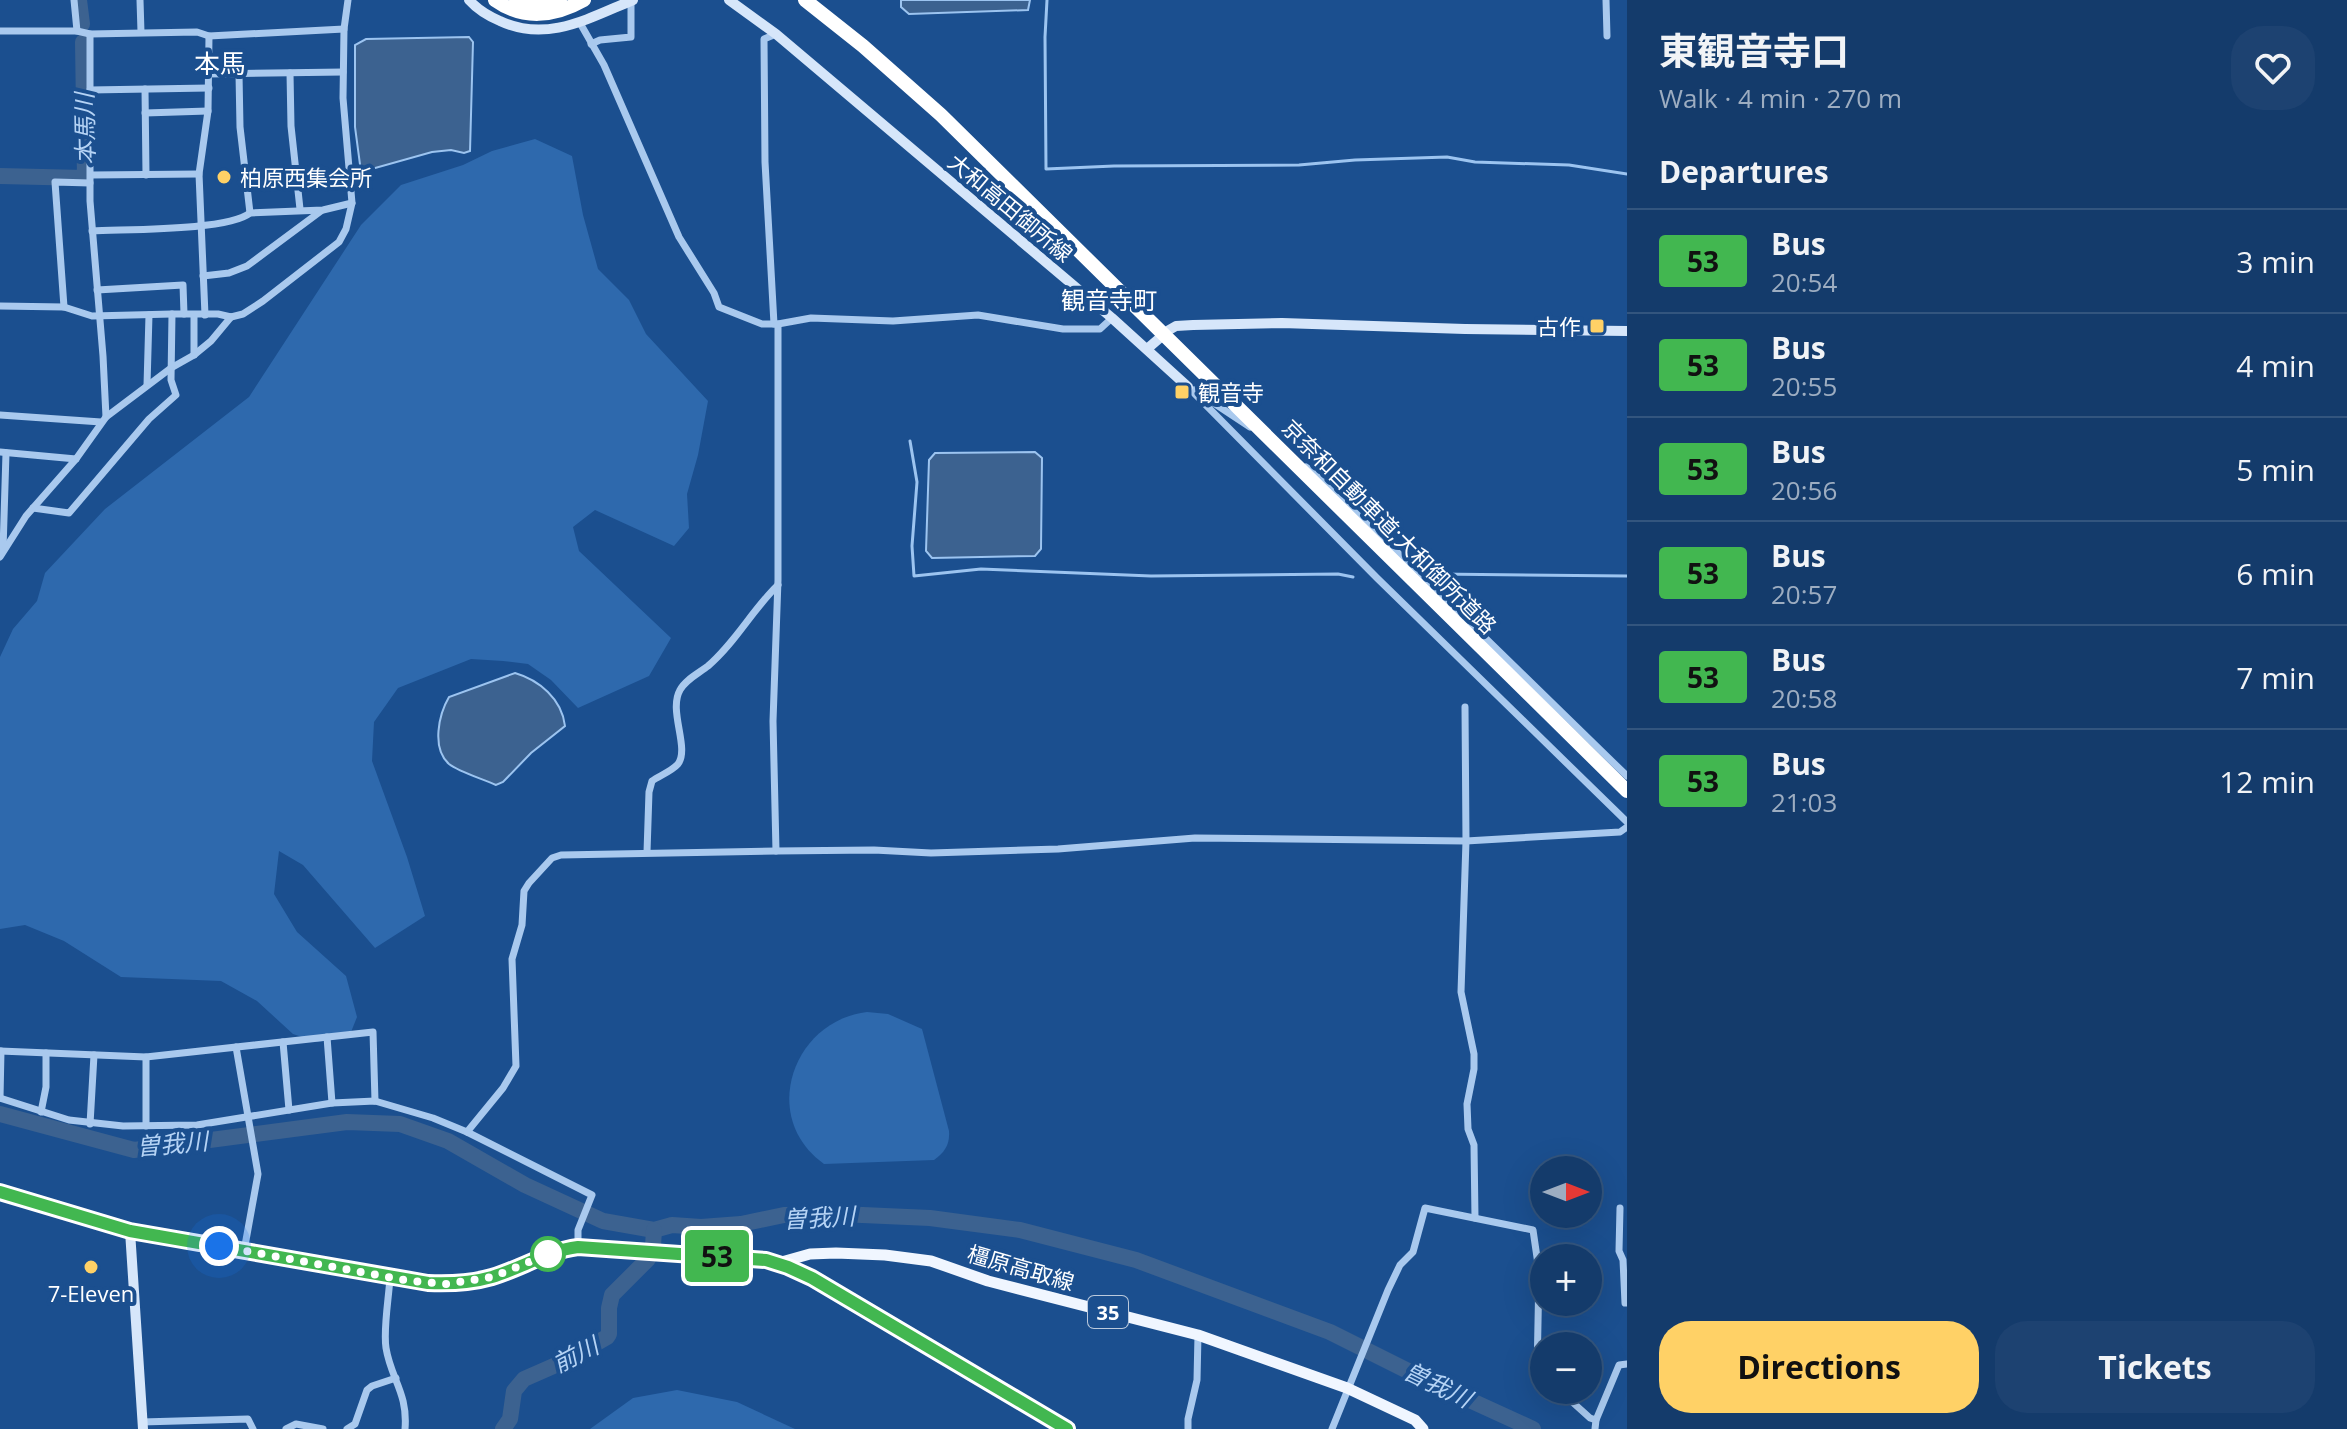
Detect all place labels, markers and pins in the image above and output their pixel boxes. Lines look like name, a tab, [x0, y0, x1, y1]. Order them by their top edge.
place label: 柏原西集会所	[240, 162, 372, 192]
marker: 柏原西集会所	[215, 168, 233, 186]
place label: 古作	[1537, 311, 1581, 341]
marker: 古作	[1588, 317, 1606, 335]
place label: 観音寺	[1198, 377, 1264, 407]
marker: 観音寺	[1173, 383, 1191, 401]
unlabelled marker	[531, 1237, 565, 1271]
marker: 7-Eleven	[82, 1258, 100, 1276]
place label: 7-Eleven	[48, 1278, 134, 1308]

